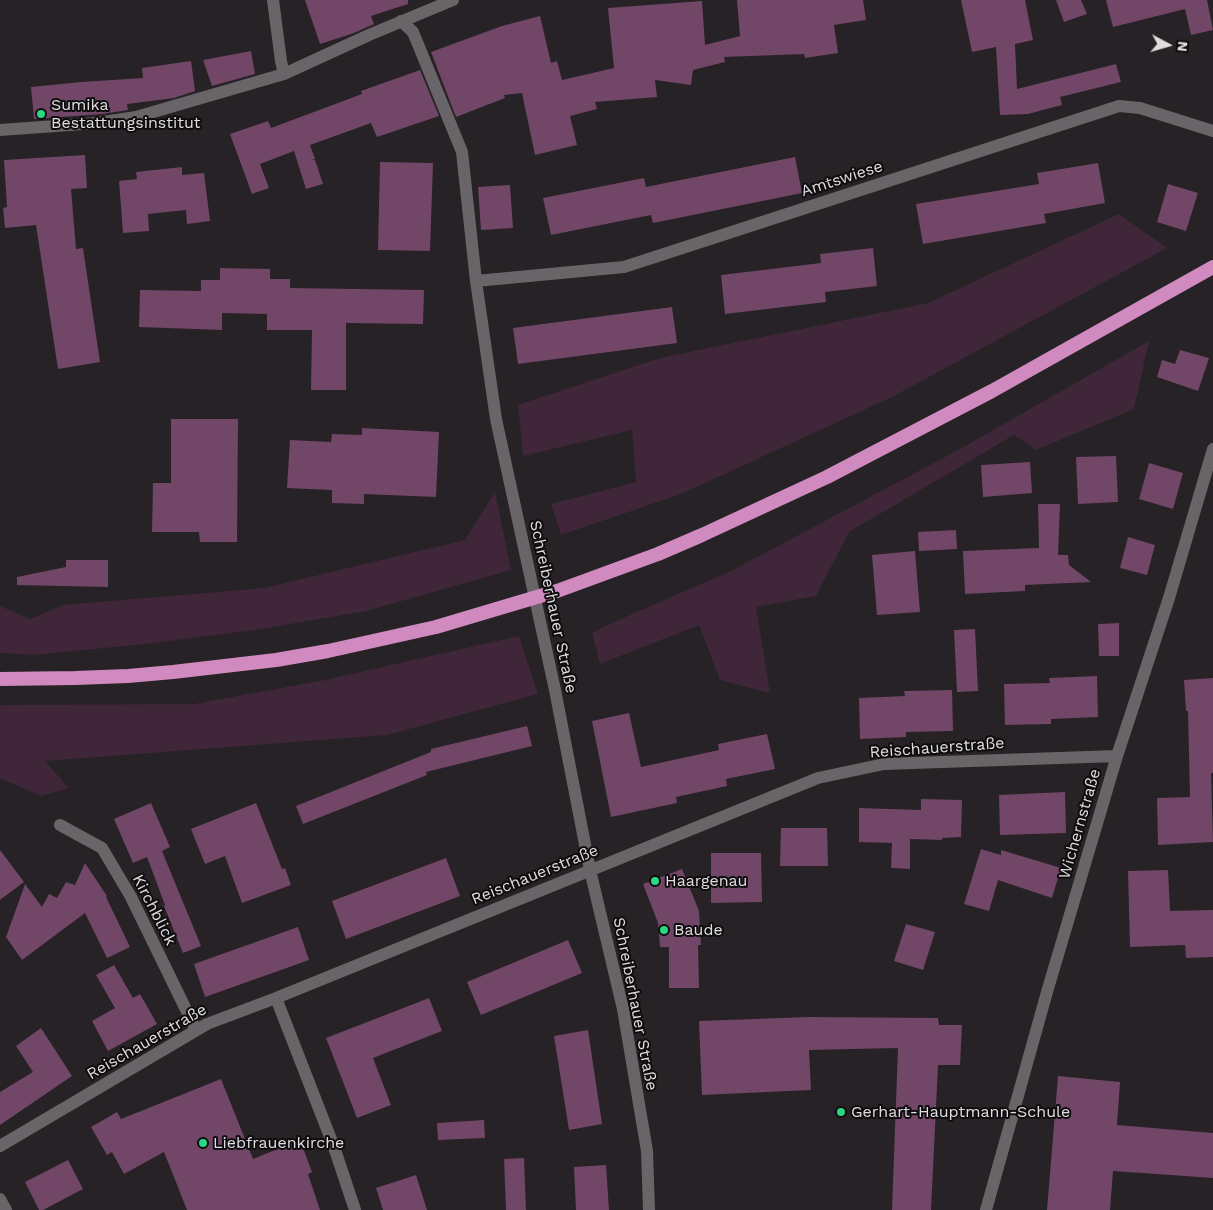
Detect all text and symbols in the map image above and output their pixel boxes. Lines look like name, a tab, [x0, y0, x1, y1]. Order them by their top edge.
north arrow	[1143, 20, 1193, 70]
text: N	[1174, 41, 1191, 53]
place label: Sumika Bestattungsinstitut	[51, 95, 200, 133]
marker: Sumika Bestattungsinstitut	[35, 108, 47, 120]
street label: Amtswiese	[799, 157, 885, 201]
street label: Schreiberhauer Straße	[525, 519, 581, 695]
street label: Reischauerstraße	[869, 734, 1005, 762]
street label: Wichernstraße	[1055, 767, 1105, 881]
street label: Reischauerstraße	[469, 841, 601, 909]
street label: Kirchblick	[128, 871, 180, 949]
place label: Haargenau	[665, 871, 747, 891]
marker: Haargenau	[649, 875, 661, 887]
street label: Schreiberhauer Straße	[609, 916, 661, 1092]
place label: Baude	[674, 920, 723, 940]
marker: Baude	[658, 924, 670, 936]
street label: Reischauerstraße	[84, 1000, 210, 1084]
place label: Gerhart-Hauptmann-Schule	[851, 1102, 1070, 1122]
marker: Gerhart-Hauptmann-Schule	[835, 1106, 847, 1118]
place label: Liebfrauenkirche	[213, 1133, 344, 1153]
marker: Liebfrauenkirche	[197, 1137, 209, 1149]

